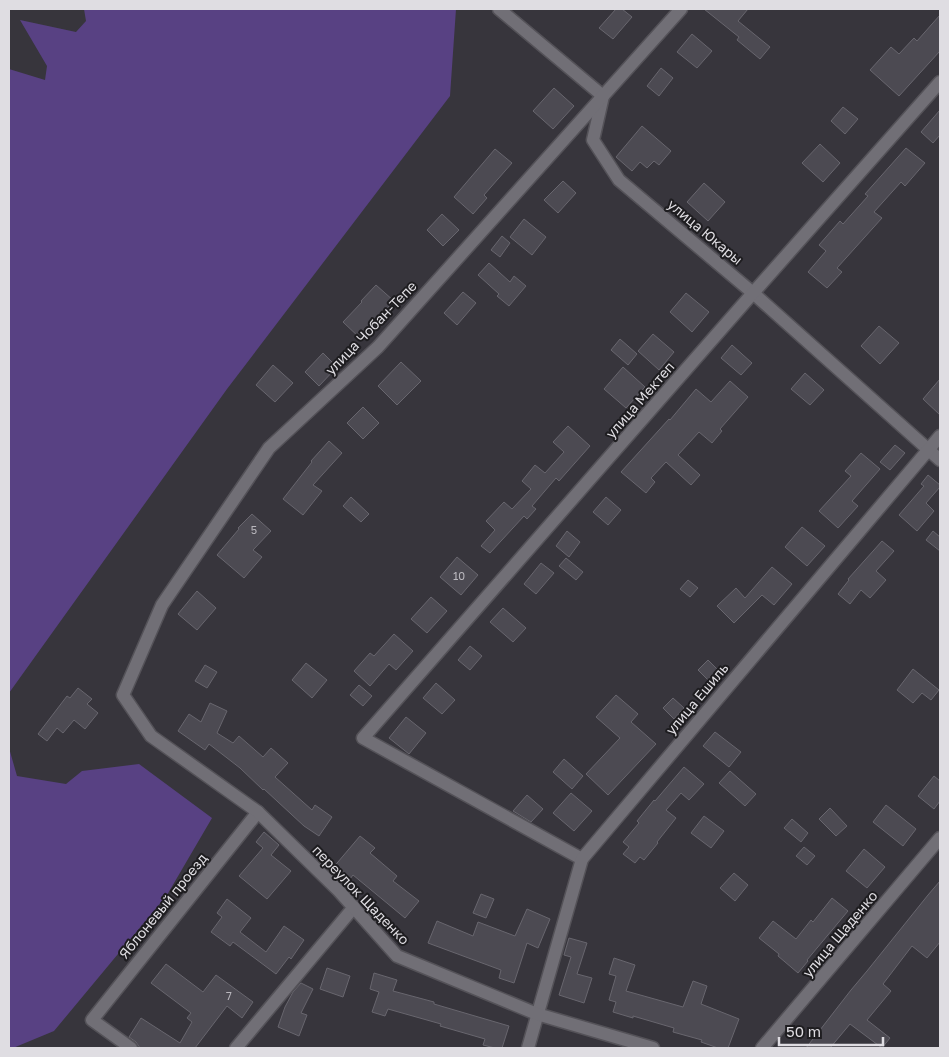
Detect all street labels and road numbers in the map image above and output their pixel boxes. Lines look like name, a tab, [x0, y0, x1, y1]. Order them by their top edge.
street label: улица Юкары	[664, 195, 746, 268]
street label: улица Чобан-Тепе	[321, 277, 420, 378]
street label: улица Мектеп	[602, 358, 678, 441]
street label: улица Ешиль	[662, 659, 732, 738]
street label: переулок Щаденко	[309, 841, 413, 948]
street label: Яблоневый проезд	[115, 849, 211, 962]
street label: улица Щаденко	[799, 887, 881, 980]

